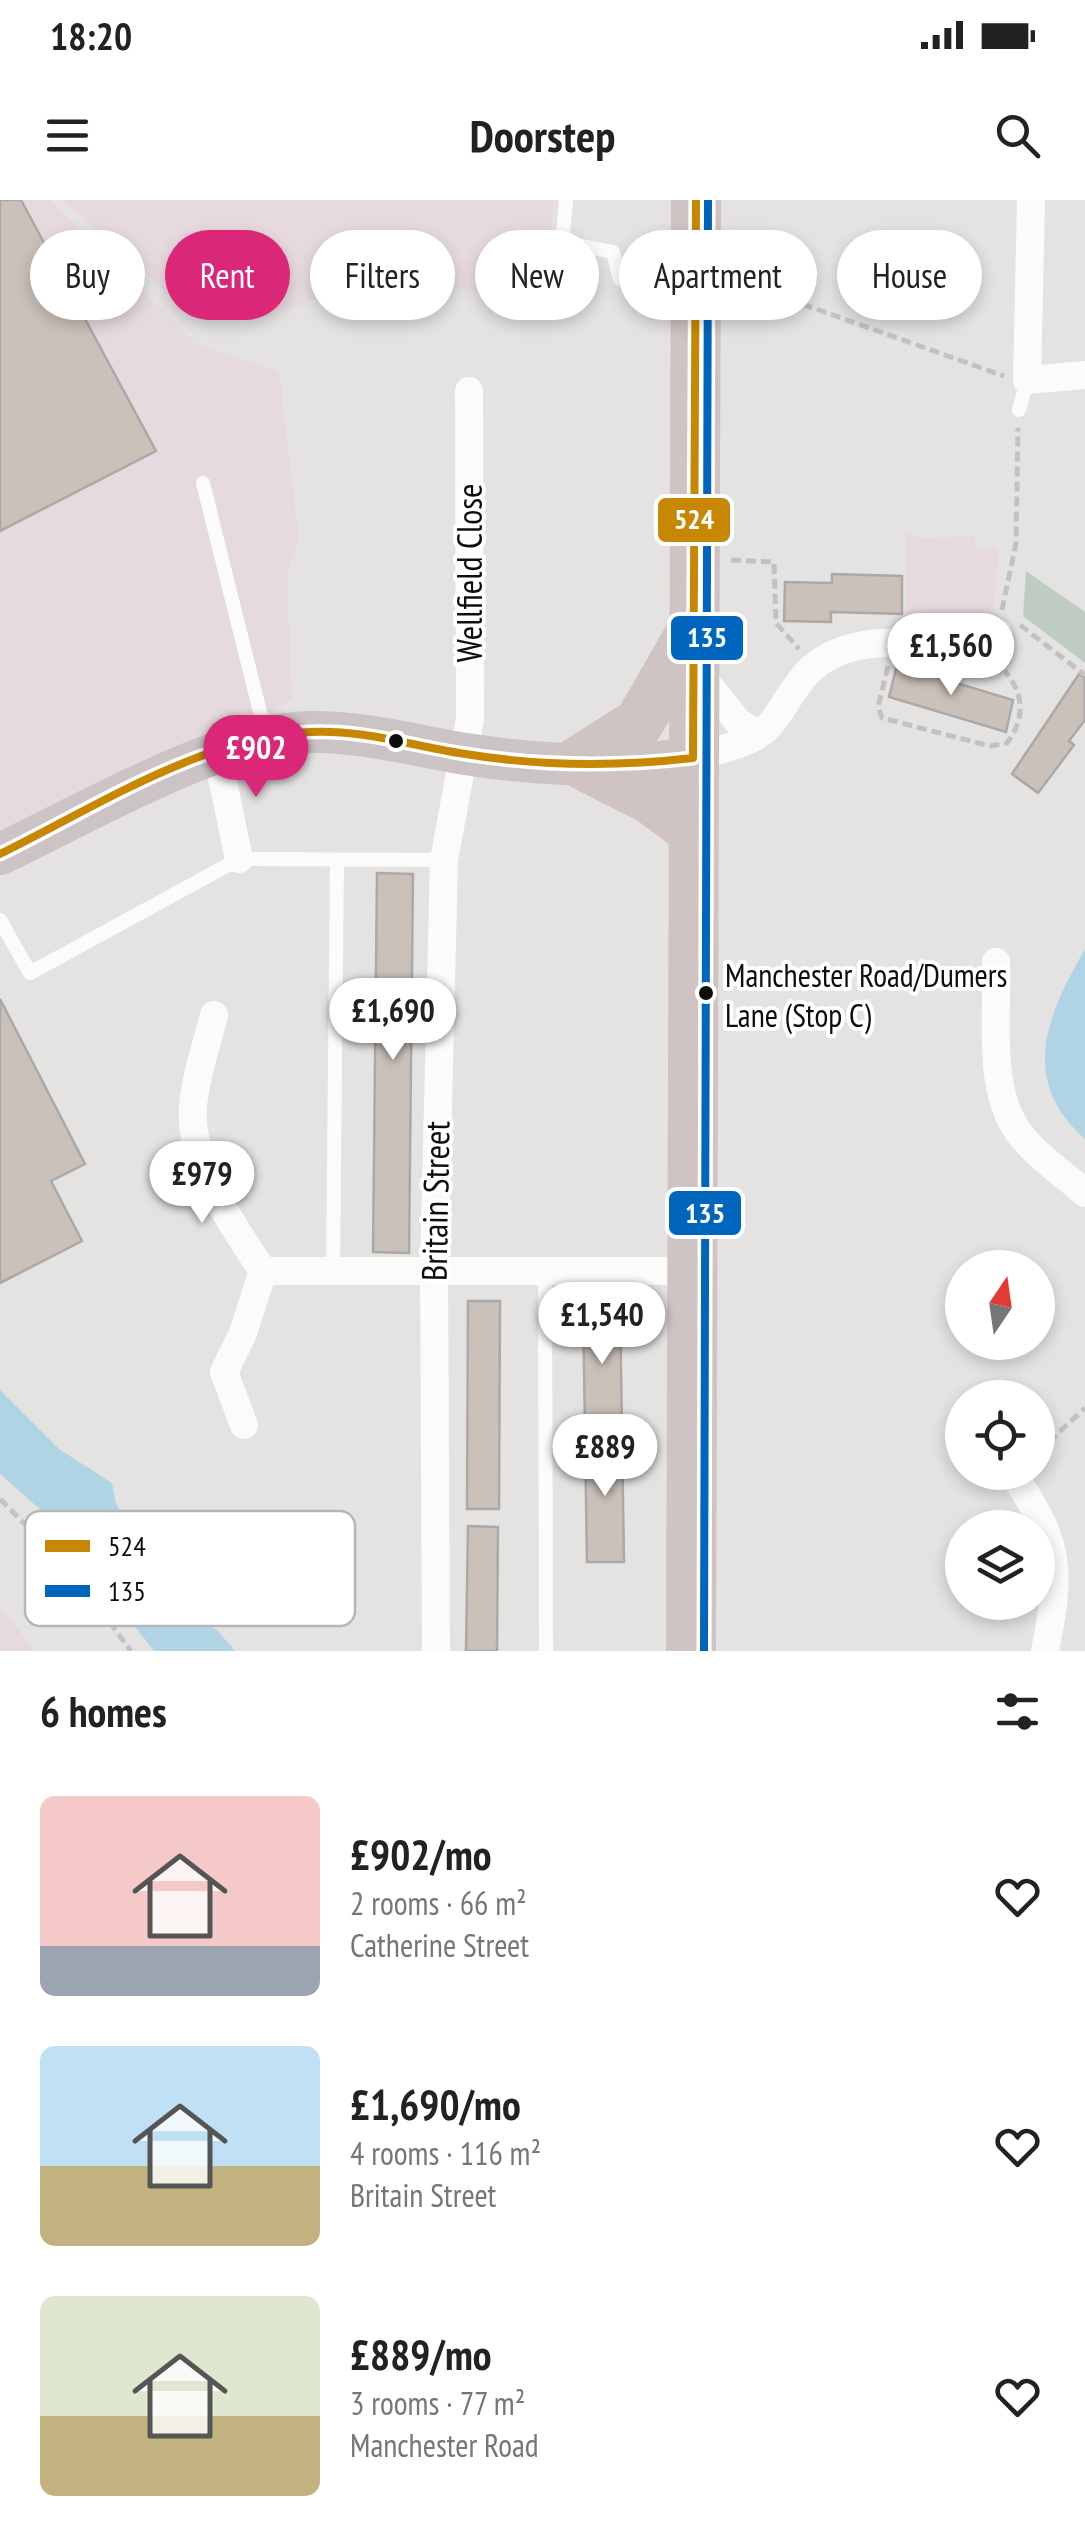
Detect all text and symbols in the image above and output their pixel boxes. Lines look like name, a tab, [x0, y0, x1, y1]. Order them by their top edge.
text: 18:20	[50, 11, 132, 60]
text: Doorstep	[470, 106, 615, 164]
icon: menu	[40, 108, 95, 163]
icon: search	[990, 108, 1045, 163]
chip: Buy	[30, 230, 145, 320]
chip: Rent	[165, 230, 290, 320]
chip: Filters	[310, 230, 455, 320]
chip: New	[475, 230, 599, 320]
chip: Apartment	[619, 230, 817, 320]
chip: House	[837, 230, 982, 320]
street label: Wellfield Close	[446, 483, 492, 663]
line badge: 524	[656, 496, 732, 544]
text: 524	[674, 500, 715, 537]
pin: £1,560	[870, 613, 1032, 698]
line badge: 135	[669, 614, 745, 662]
text: 135	[687, 618, 727, 655]
text: £1,560	[909, 624, 993, 666]
pin: £902	[197, 715, 315, 800]
text: £902	[225, 726, 287, 768]
unlabelled marker	[386, 731, 406, 751]
place label: Manchester Road/Dumers Lane (Stop C)	[725, 954, 1007, 1036]
pin: £1,690	[312, 978, 474, 1063]
marker: Manchester Road/Dumers Lane (Stop C)	[696, 983, 716, 1003]
text: £1,690	[351, 989, 435, 1031]
street label: Britain Street	[411, 1120, 459, 1281]
pin: £979	[143, 1141, 261, 1226]
text: £979	[171, 1152, 233, 1194]
line badge: 135	[667, 1189, 743, 1237]
text: 135	[685, 1194, 725, 1231]
north arrow	[945, 1250, 1055, 1360]
map controls	[945, 1250, 1055, 1620]
pin: £1,540	[521, 1282, 683, 1367]
text: £1,540	[560, 1293, 644, 1335]
button: locate	[945, 1380, 1055, 1490]
pin: £889	[546, 1414, 664, 1499]
text: £889	[574, 1425, 636, 1467]
button: layers	[945, 1510, 1055, 1620]
legend	[25, 1511, 355, 1626]
text: 524	[108, 1527, 146, 1564]
text: 135	[108, 1572, 146, 1609]
text: 6 homes	[40, 1684, 167, 1739]
icon: filters	[990, 1684, 1045, 1739]
text: £902/mo	[350, 1827, 492, 1882]
icon: home	[120, 1836, 240, 1956]
icon: heart	[990, 1869, 1045, 1924]
text: 2 rooms · 66 m²	[350, 1882, 527, 1924]
text: Catherine Street	[350, 1924, 529, 1966]
text: £1,690/mo	[350, 2077, 521, 2132]
icon: home	[120, 2086, 240, 2206]
icon: heart	[990, 2119, 1045, 2174]
text: 4 rooms · 116 m²	[350, 2132, 541, 2174]
text: Britain Street	[350, 2174, 496, 2216]
text: £889/mo	[350, 2327, 492, 2382]
icon: home	[120, 2336, 240, 2456]
icon: heart	[990, 2369, 1045, 2424]
text: 3 rooms · 77 m²	[350, 2382, 525, 2424]
text: Manchester Road	[350, 2424, 539, 2466]

